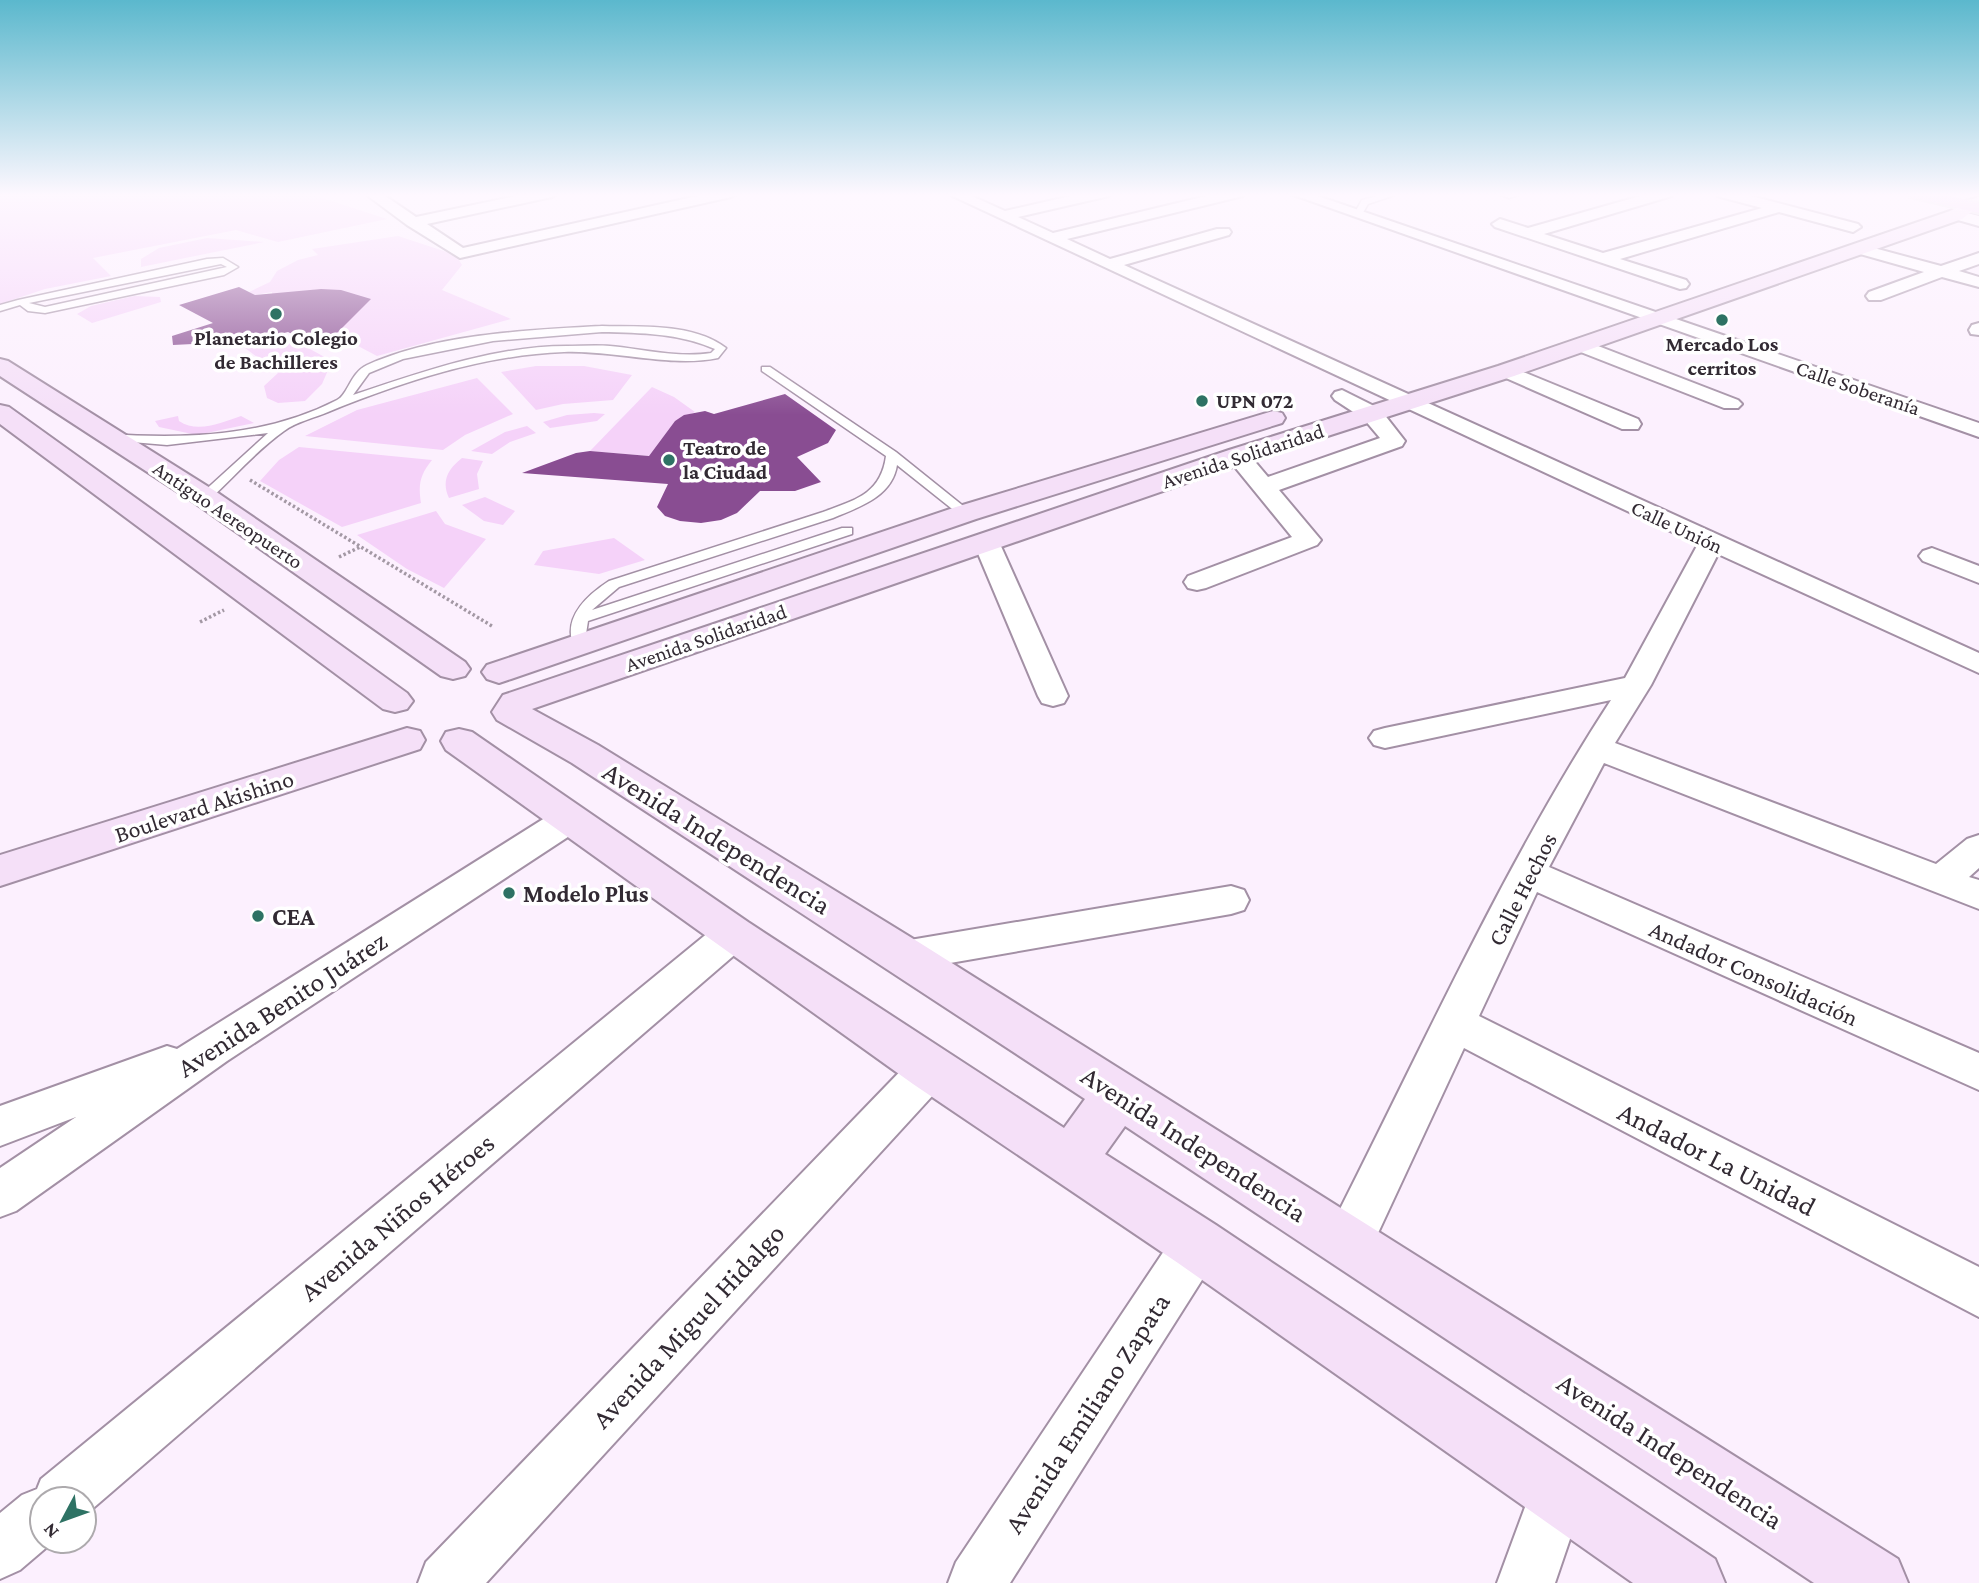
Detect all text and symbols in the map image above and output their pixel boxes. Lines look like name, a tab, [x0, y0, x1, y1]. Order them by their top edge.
marker: Planetario Colegio de Bachilleres	[268, 306, 284, 322]
marker: Mercado Los cerritos	[1714, 312, 1730, 328]
place label: Planetario Colegio de Bachilleres	[194, 326, 358, 374]
place label: Mercado Los cerritos	[1666, 332, 1779, 380]
street label: Calle Soberanía	[1793, 356, 1924, 421]
place label: UPN 072	[1216, 389, 1294, 413]
marker: UPN 072	[1194, 393, 1210, 409]
street label: Avenida Solidaridad	[1159, 419, 1327, 493]
place label: Teatro de la Ciudad	[683, 436, 768, 484]
marker: Teatro de la Ciudad	[661, 452, 677, 468]
street label: Antiguo Aereopuerto	[149, 456, 307, 574]
street label: Calle Unión	[1627, 495, 1727, 559]
street label: Avenida Solidaridad	[622, 599, 790, 677]
street label: Avenida Independencia	[598, 755, 836, 921]
street label: Boulevard Akishino	[111, 764, 297, 848]
street label: Calle Hechos	[1482, 828, 1562, 950]
place label: Modelo Plus	[523, 880, 649, 907]
marker: Modelo Plus	[501, 885, 517, 901]
place label: CEA	[272, 903, 315, 930]
marker: CEA	[250, 908, 266, 924]
street label: Andador Consolidación	[1646, 915, 1863, 1031]
street label: Avenida Benito Juárez	[171, 925, 393, 1083]
street label: Avenida Independencia	[1076, 1060, 1312, 1228]
street label: Andador La Unidad	[1613, 1096, 1821, 1222]
street label: Avenida Niños Héroes	[294, 1127, 500, 1307]
street label: Avenida Miguel Hidalgo	[585, 1218, 791, 1434]
street label: Avenida Emiliano Zapata	[998, 1287, 1176, 1539]
street label: Avenida Independencia	[1552, 1367, 1788, 1535]
north arrow	[28, 1485, 98, 1555]
text: N	[38, 1519, 63, 1543]

